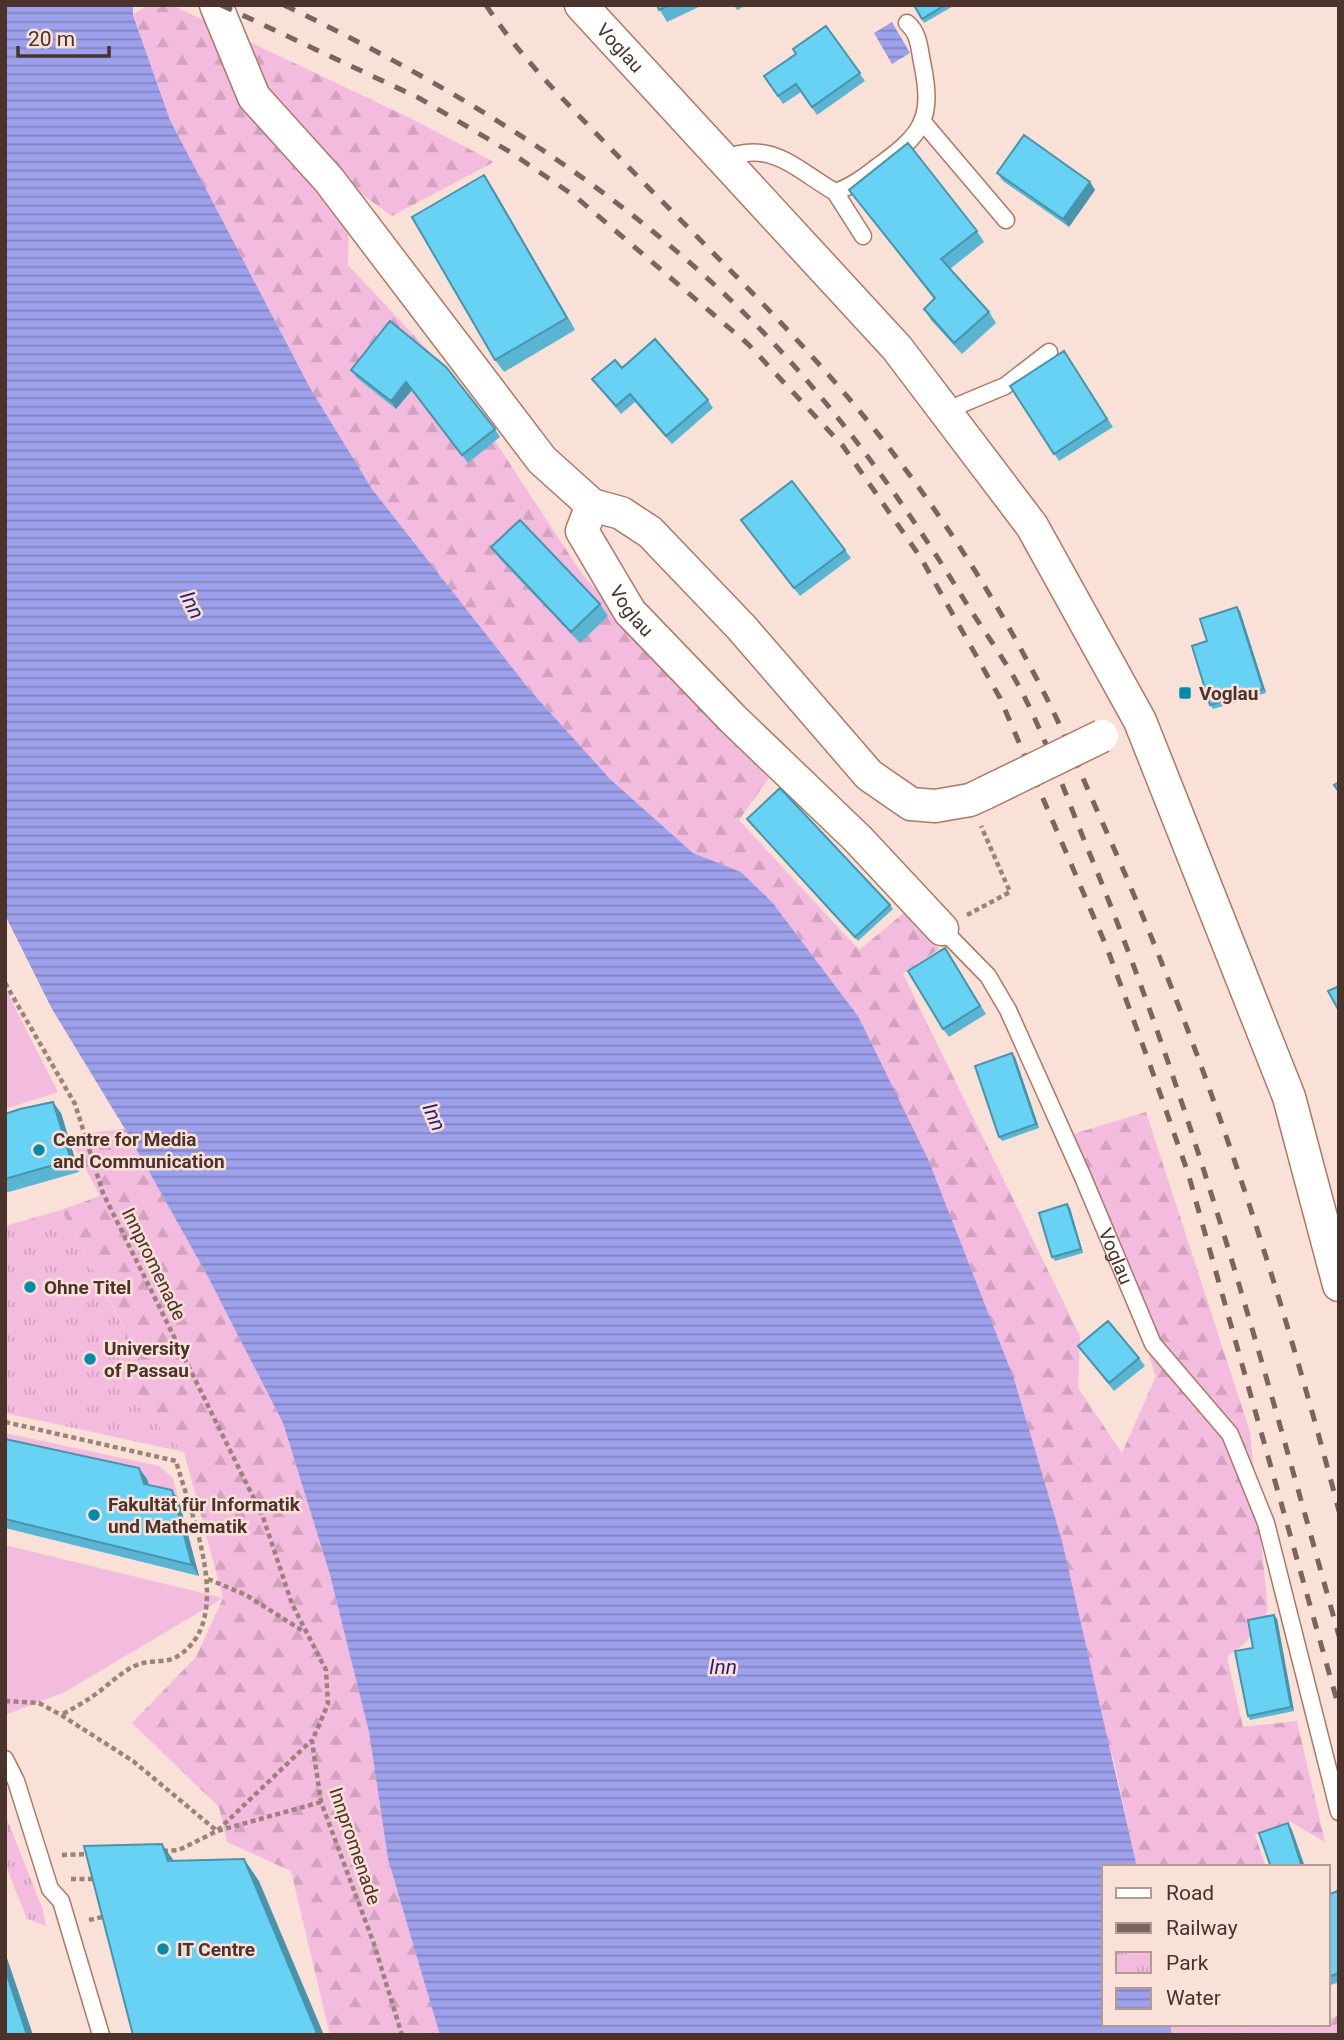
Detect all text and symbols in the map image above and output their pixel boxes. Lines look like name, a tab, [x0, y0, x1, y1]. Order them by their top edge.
scale bar	[18, 14, 108, 58]
street label: Voglau	[592, 18, 649, 77]
text: 20 m	[28, 27, 75, 51]
street label: Voglau	[605, 581, 659, 641]
water label: Inn	[175, 587, 209, 623]
place label: Voglau	[1199, 682, 1258, 705]
marker: Voglau	[1177, 685, 1193, 701]
water label: Inn	[417, 1099, 451, 1135]
place label: Centre for Media and Communication	[53, 1128, 225, 1173]
marker: Centre for Media and Communication	[31, 1142, 47, 1158]
street label: Innpromenade	[117, 1204, 191, 1324]
street label: Voglau	[1094, 1225, 1138, 1288]
place label: Ohne Titel	[44, 1276, 131, 1299]
marker: Ohne Titel	[22, 1279, 38, 1295]
place label: University of Passau	[104, 1337, 190, 1382]
marker: University of Passau	[82, 1351, 98, 1367]
place label: Fakultät für Informatik und Mathematik	[108, 1493, 301, 1538]
marker: Fakultät für Informatik und Mathematik	[86, 1507, 102, 1523]
water label: Inn	[709, 1655, 737, 1679]
street label: Innpromenade	[324, 1784, 386, 1908]
legend	[1102, 1865, 1330, 2026]
text: Road	[1166, 1881, 1214, 1905]
text: Railway	[1166, 1916, 1238, 1940]
place label: IT Centre	[177, 1938, 255, 1961]
marker: IT Centre	[155, 1941, 171, 1957]
text: Park	[1166, 1951, 1209, 1975]
text: Water	[1166, 1986, 1221, 2010]

